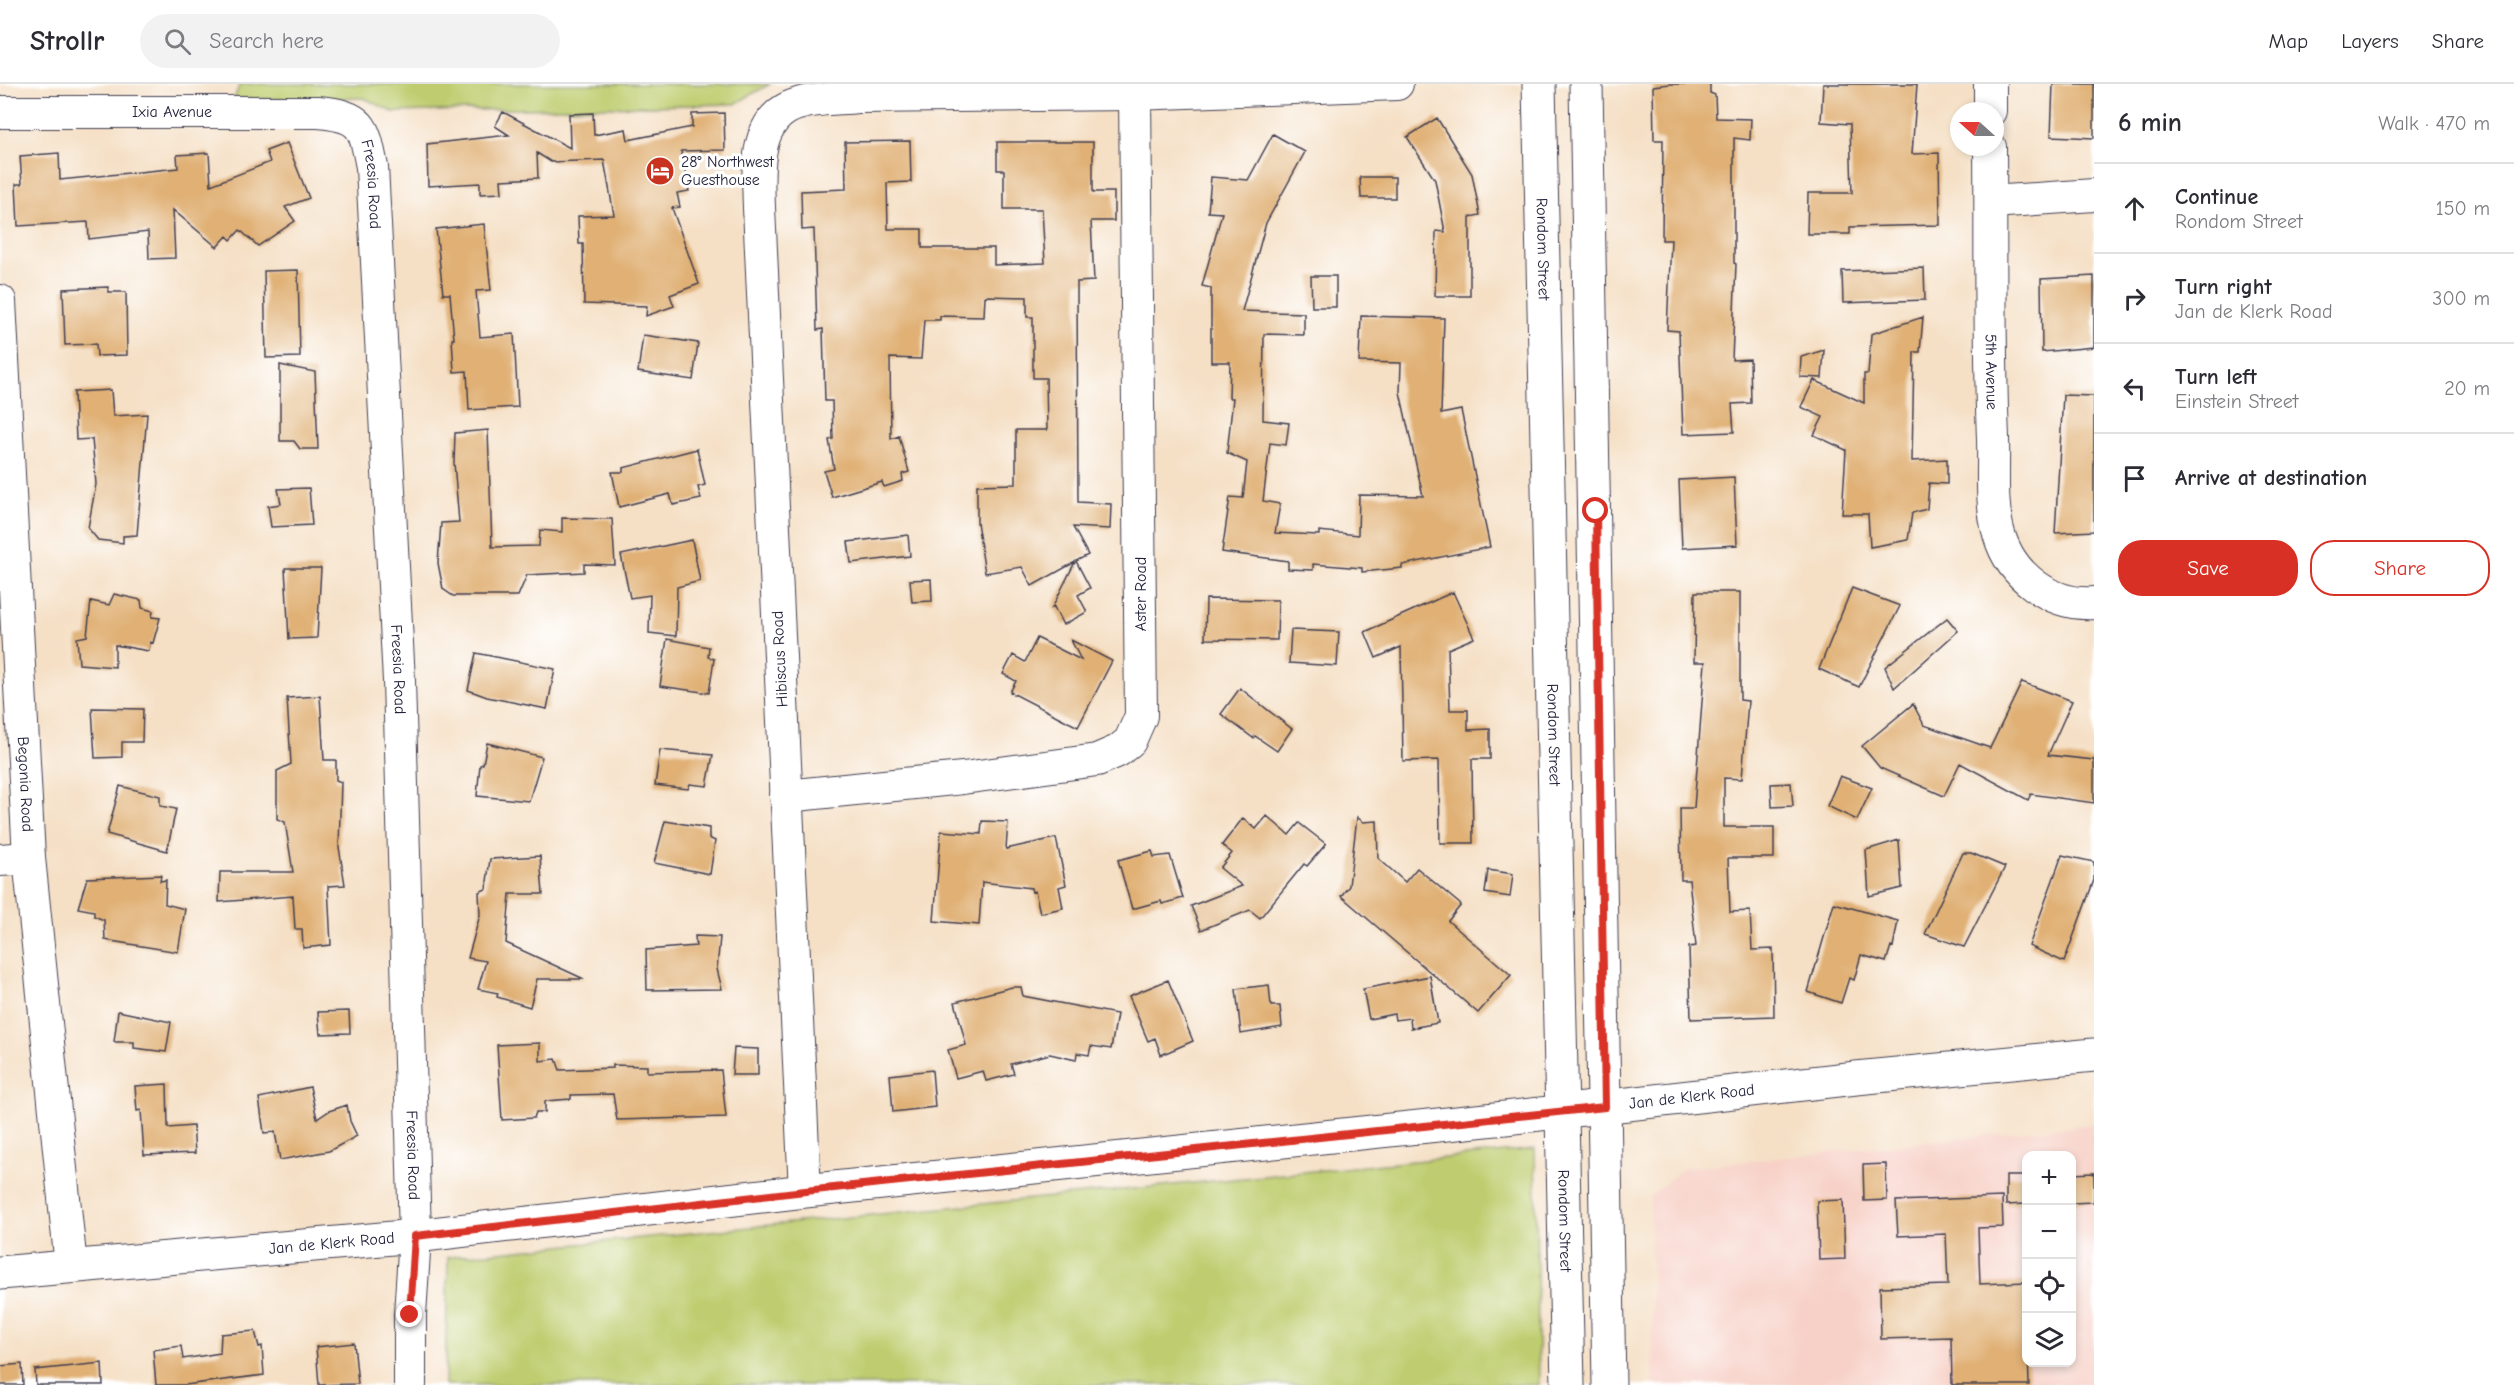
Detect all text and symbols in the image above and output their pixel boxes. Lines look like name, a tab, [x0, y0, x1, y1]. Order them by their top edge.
search box	[140, 14, 560, 68]
text: Strollr	[30, 25, 104, 57]
icon: search	[161, 25, 194, 58]
text: Search here	[209, 28, 324, 54]
text: Map	[2269, 29, 2308, 53]
text: Layers	[2341, 29, 2399, 53]
text: Share	[2432, 29, 2484, 53]
north arrow	[1950, 102, 2004, 156]
street label: Ixia Avenue	[132, 103, 212, 121]
text: 6 min	[2118, 108, 2182, 138]
text: Walk · 470 m	[2378, 112, 2490, 135]
street label: Freesia Road	[357, 137, 384, 229]
place label: 28° Northwest Guesthouse	[681, 153, 774, 189]
hotel icon: 28° Northwest Guesthouse	[644, 155, 676, 187]
text: Continue	[2175, 184, 2258, 210]
icon: ahead	[2118, 192, 2151, 225]
text: 150 m	[2436, 197, 2490, 220]
street label: Rondom Street	[1533, 198, 1553, 301]
text: Rondom Street	[2175, 210, 2303, 233]
text: Turn right	[2175, 274, 2272, 300]
icon: right	[2118, 282, 2151, 315]
text: 300 m	[2432, 287, 2490, 310]
text: Jan de Klerk Road	[2175, 300, 2333, 323]
street label: 5th Avenue	[1982, 334, 2001, 410]
text: Turn left	[2175, 364, 2257, 390]
icon: left	[2118, 372, 2151, 405]
text: 20 m	[2444, 377, 2490, 400]
text: Einstein Street	[2175, 390, 2299, 413]
icon: arrive	[2118, 462, 2151, 495]
text: Arrive at destination	[2175, 465, 2367, 491]
route start	[1582, 497, 1608, 523]
button: Save	[2118, 540, 2298, 596]
button: Share	[2310, 540, 2490, 596]
street label: Aster Road	[1132, 557, 1150, 631]
street label: Hibiscus Road	[768, 610, 792, 708]
street label: Freesia Road	[387, 624, 409, 715]
street label: Rondom Street	[1543, 683, 1564, 787]
street label: Begonia Road	[14, 736, 37, 833]
street label: Jan de Klerk Road	[1628, 1081, 1755, 1113]
street label: Freesia Road	[402, 1110, 423, 1200]
map controls	[2022, 1151, 2076, 1367]
button: +	[2022, 1151, 2076, 1205]
street label: Rondom Street	[1554, 1169, 1574, 1273]
button: −	[2022, 1205, 2076, 1259]
street label: Jan de Klerk Road	[268, 1229, 395, 1258]
button: locate	[2022, 1259, 2076, 1313]
route end	[396, 1301, 422, 1327]
button: layers	[2022, 1313, 2076, 1367]

